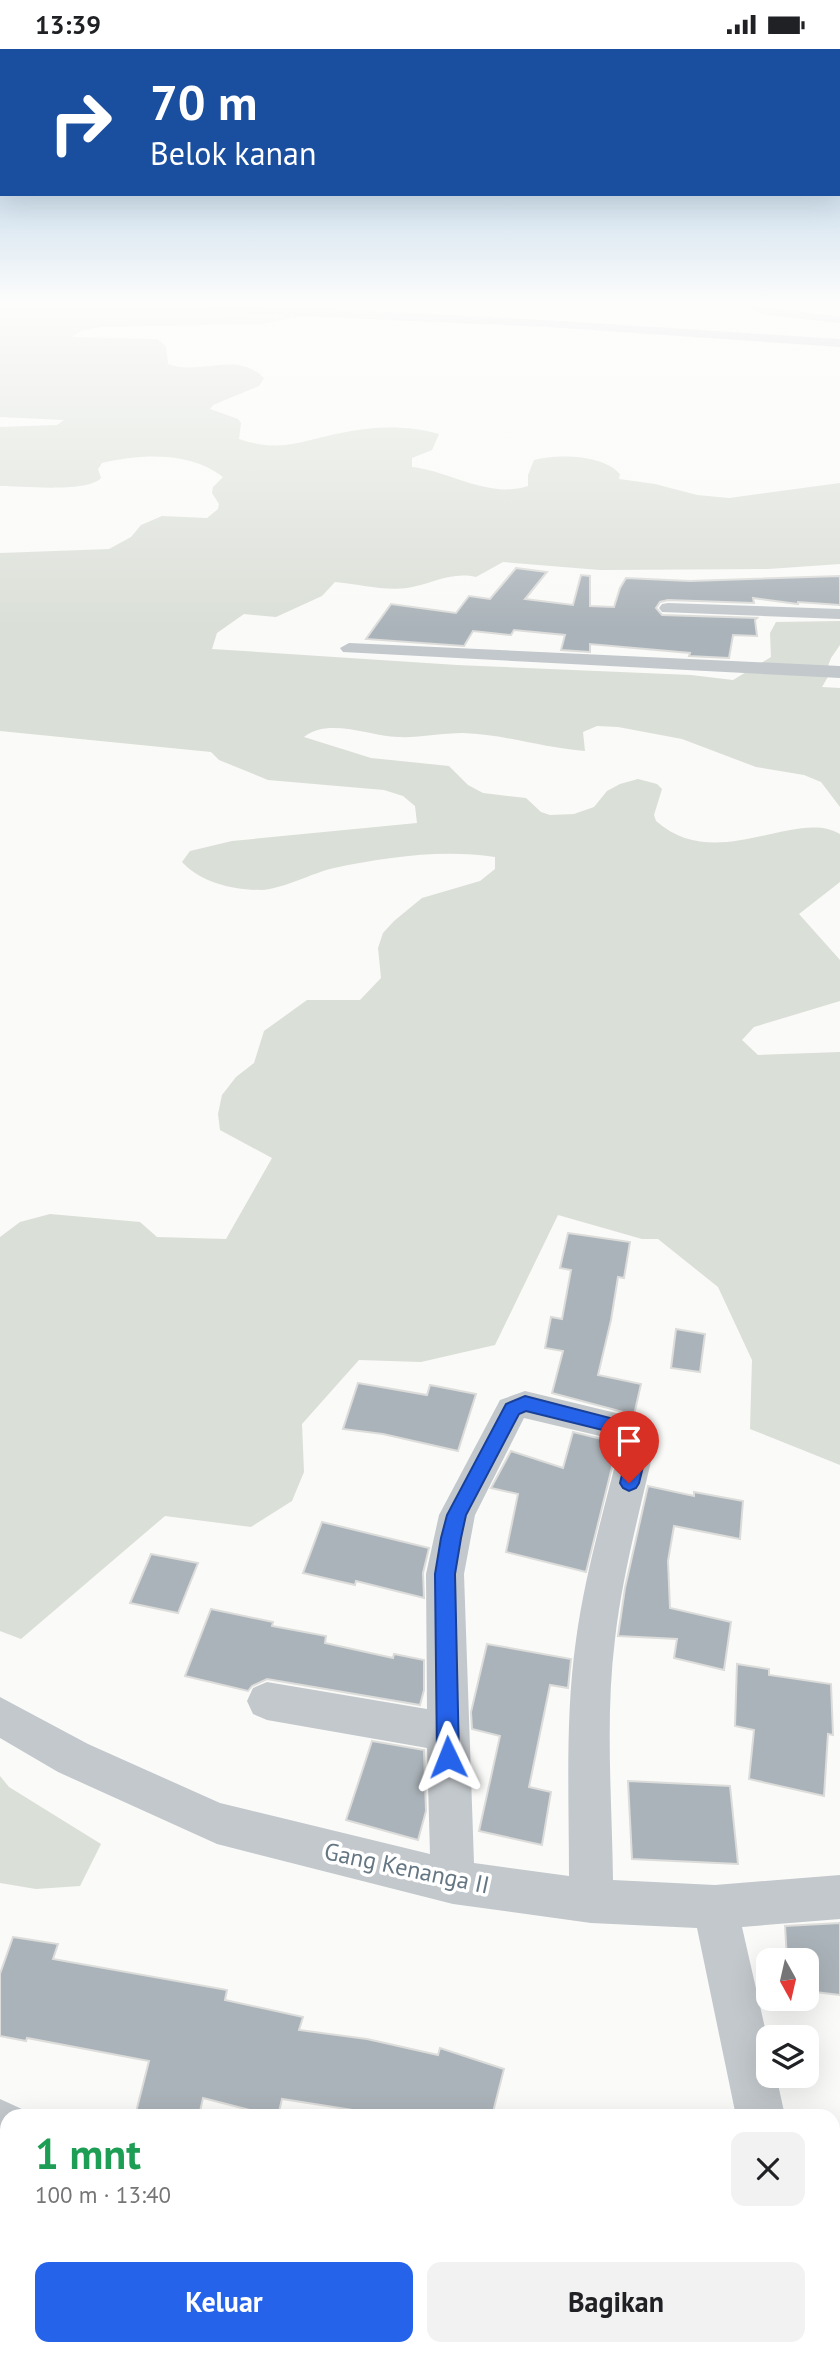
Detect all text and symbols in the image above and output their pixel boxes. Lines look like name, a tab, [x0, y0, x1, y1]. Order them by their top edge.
text: 13:39	[35, 8, 101, 41]
text: 70 m	[150, 70, 257, 134]
icon: right	[35, 77, 126, 168]
text: Belok kanan	[150, 132, 316, 174]
pin	[599, 1411, 659, 1483]
icon: arrive	[610, 1422, 648, 1460]
position arrow	[411, 1720, 485, 1794]
street label: Gang Kenanga II	[322, 1835, 492, 1901]
north arrow	[756, 1948, 819, 2011]
map controls	[756, 1948, 819, 2088]
button: layers	[756, 2025, 819, 2088]
text: 1 mnt	[35, 2126, 141, 2181]
button: close	[731, 2132, 805, 2206]
text: 100 m · 13:40	[35, 2180, 171, 2209]
button: Keluar	[35, 2262, 413, 2342]
button: Bagikan	[427, 2262, 805, 2342]

